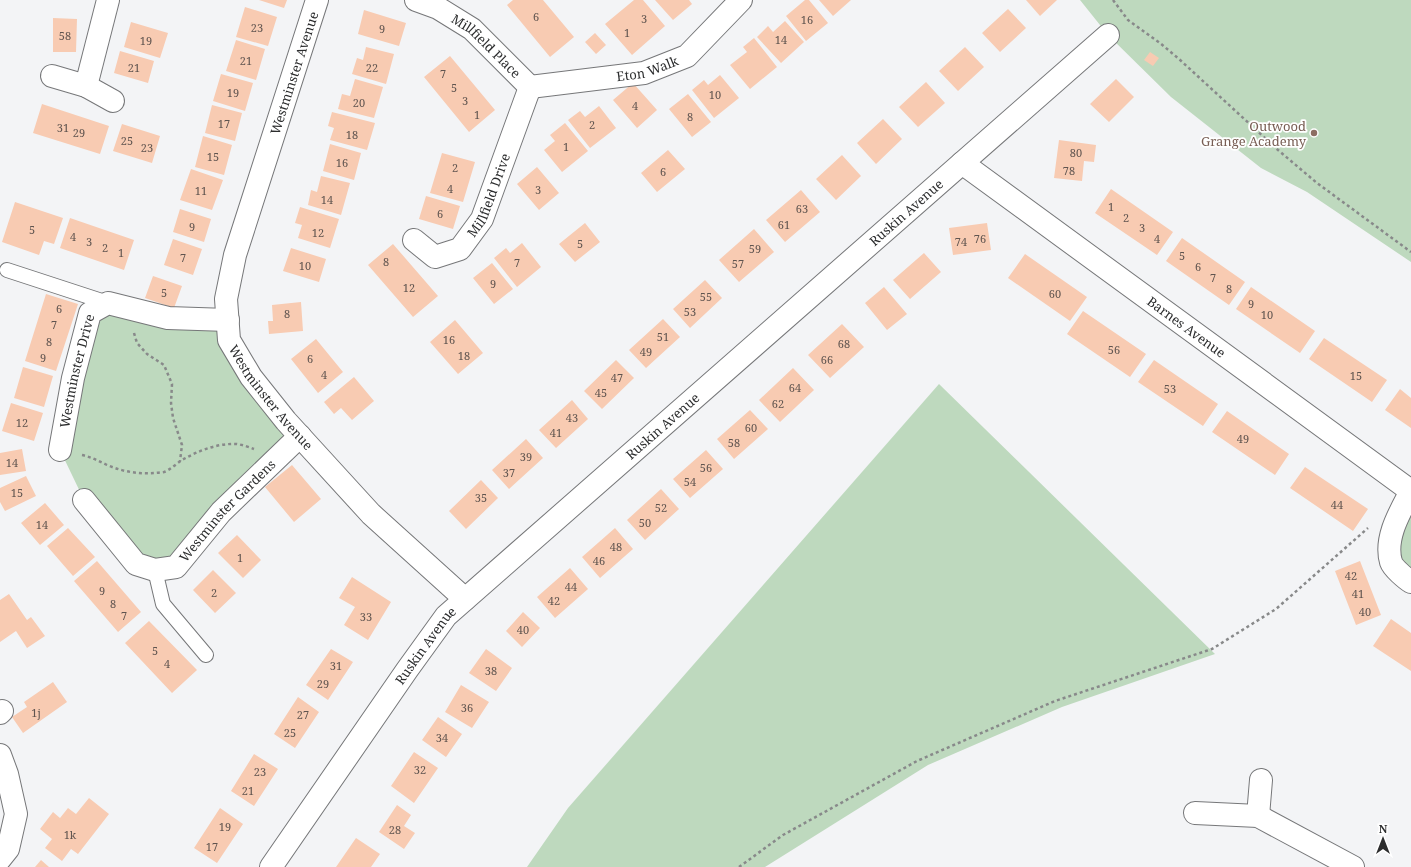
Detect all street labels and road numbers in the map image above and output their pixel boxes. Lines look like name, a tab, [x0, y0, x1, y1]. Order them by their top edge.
street label: Westminster Avenue	[266, 9, 322, 137]
street label: Millfield Place	[448, 10, 525, 82]
street label: Eton Walk	[615, 51, 681, 85]
street label: Millfield Drive	[463, 151, 514, 241]
street label: Ruskin Avenue	[865, 175, 947, 250]
street label: Barnes Avenue	[1144, 292, 1229, 362]
street label: Westminster Drive	[55, 312, 98, 429]
street label: Westminster Avenue	[225, 341, 317, 454]
street label: Ruskin Avenue	[622, 389, 703, 463]
street label: Westminster Gardens	[175, 455, 279, 565]
street label: Ruskin Avenue	[391, 602, 460, 688]

